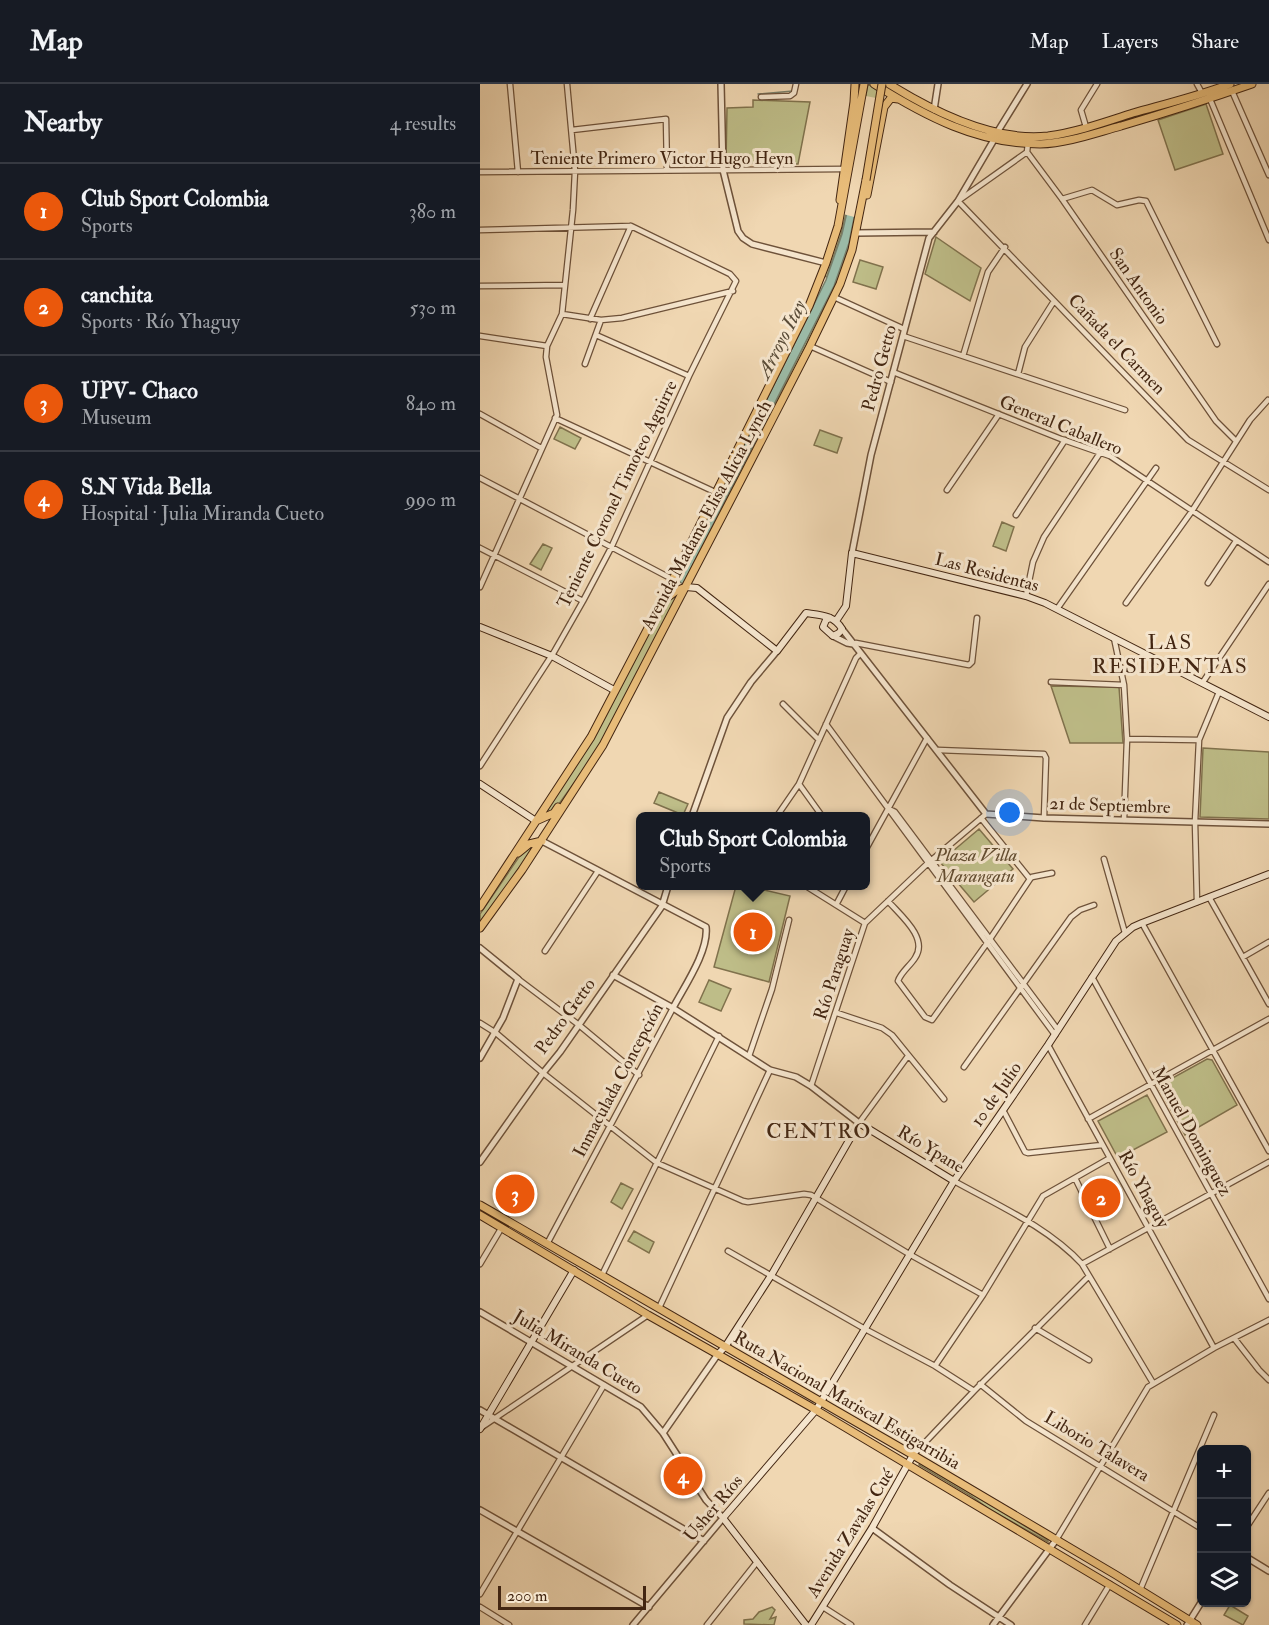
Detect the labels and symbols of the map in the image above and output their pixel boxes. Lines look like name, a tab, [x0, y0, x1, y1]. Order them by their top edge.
street label: Teniente Primero Victor Hugo Heyn	[531, 147, 793, 170]
street label: San Antonio	[1104, 244, 1173, 329]
street label: Cañada el Carmen	[1063, 289, 1170, 399]
water label: Arroyo Itay	[750, 296, 812, 385]
street label: Pedro Getto	[857, 322, 902, 414]
street label: Teniente Coronel Timoteo Aguirre	[552, 376, 683, 612]
street label: General Caballero	[996, 390, 1126, 461]
street label: Avenida Madame Elisa Alicia Lynch	[636, 396, 777, 635]
street label: Las Residentas	[932, 548, 1041, 597]
district label: LAS RESIDENTAS	[1092, 629, 1248, 680]
street label: 21 de Septiembre	[1049, 792, 1171, 819]
your location	[995, 798, 1024, 827]
park label: Plaza Villa Marangatu	[934, 844, 1017, 888]
pin: 1	[734, 910, 772, 954]
street label: Río Paraguay	[809, 924, 860, 1023]
street label: Pedro Getto	[530, 973, 601, 1059]
street label: Inmaculada Concepción	[568, 999, 669, 1161]
street label: 10 de Julio	[966, 1057, 1027, 1131]
street label: Manuel Dominguez	[1146, 1062, 1237, 1200]
district label: CENTRO	[766, 1118, 872, 1145]
street label: Río Ypane	[893, 1120, 969, 1179]
street label: Río Yhaguy	[1113, 1146, 1175, 1233]
pin: 3	[495, 1172, 534, 1216]
pin: 2	[1082, 1176, 1120, 1220]
street label: Julia Miranda Cueto	[508, 1304, 647, 1400]
street label: Ruta Nacional Mariscal Estigarribia	[729, 1326, 965, 1475]
street label: Liborio Talavera	[1040, 1406, 1154, 1487]
pin: 4	[664, 1454, 702, 1498]
street label: Avenida Zavalas Cué	[801, 1464, 900, 1603]
street label: Usher Ríos	[679, 1470, 748, 1547]
scale bar	[498, 1583, 646, 1610]

